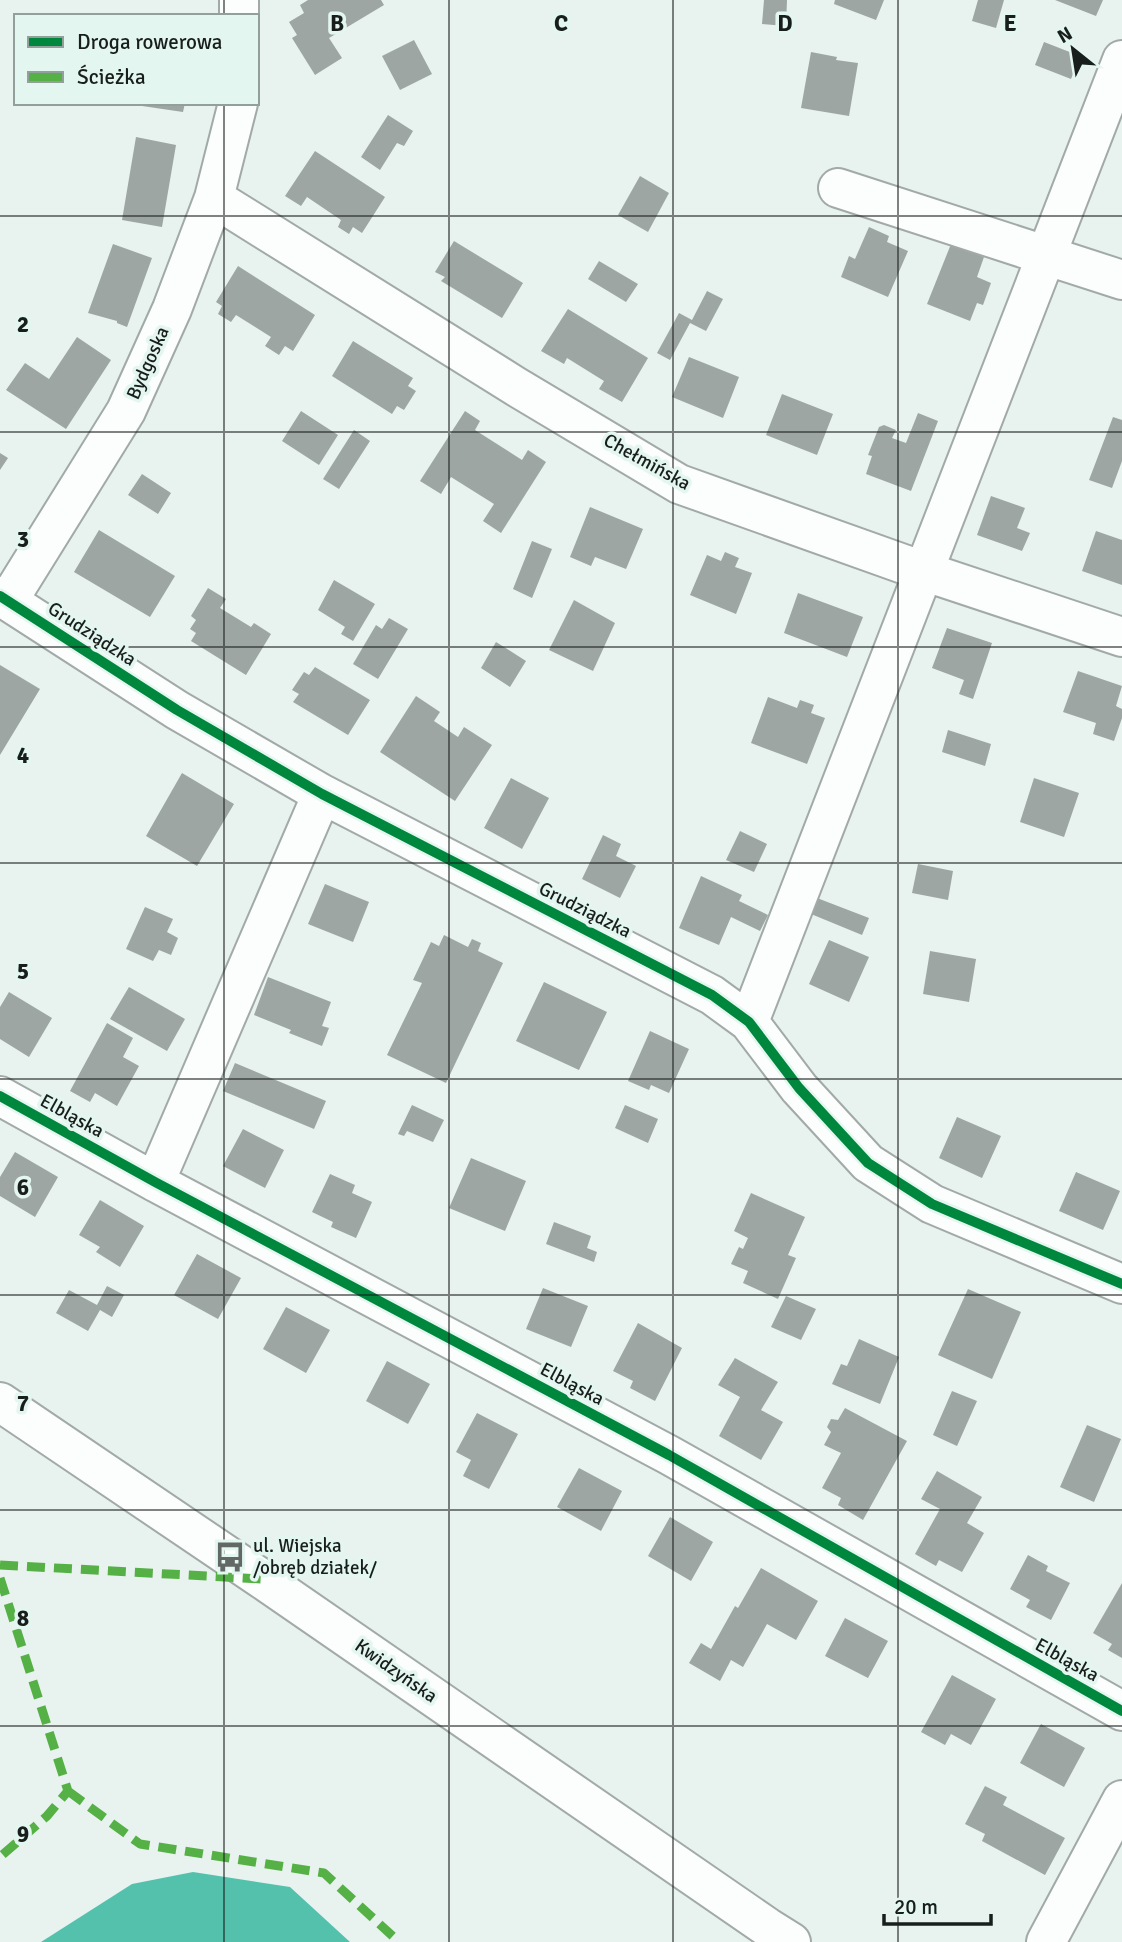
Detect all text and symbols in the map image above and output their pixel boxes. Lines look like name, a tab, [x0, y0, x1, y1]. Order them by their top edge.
text: B	[330, 9, 344, 38]
text: C	[554, 9, 568, 38]
text: D	[777, 9, 793, 38]
text: E	[1003, 9, 1017, 38]
legend	[14, 14, 259, 105]
north arrow	[1038, 14, 1108, 84]
text: N	[1053, 21, 1077, 49]
text: Droga rowerowa	[77, 29, 222, 55]
text: Ścieżka	[77, 64, 146, 90]
text: 2	[17, 310, 29, 339]
street label: Bydgoska	[121, 323, 175, 403]
street label: Chełmińska	[599, 428, 695, 496]
text: 3	[17, 525, 29, 554]
street label: Grudziądzka	[43, 597, 141, 671]
text: 4	[17, 741, 29, 770]
street label: Grudziądzka	[535, 876, 635, 944]
text: 5	[17, 957, 29, 986]
street label: Elbląska	[36, 1089, 108, 1143]
text: 6	[17, 1173, 29, 1202]
street label: Elbląska	[536, 1357, 608, 1411]
text: 7	[17, 1389, 29, 1418]
place label: ul. Wiejska /obręb działek/	[253, 1534, 377, 1580]
bus stop icon: ul. Wiejska /obręb działek/	[213, 1540, 247, 1574]
text: 8	[17, 1604, 29, 1633]
street label: Elbląska	[1031, 1633, 1103, 1687]
street label: Kwidzyńska	[350, 1634, 442, 1708]
text: 9	[17, 1820, 29, 1849]
scale bar	[884, 1882, 991, 1926]
text: 20 m	[894, 1894, 938, 1920]

